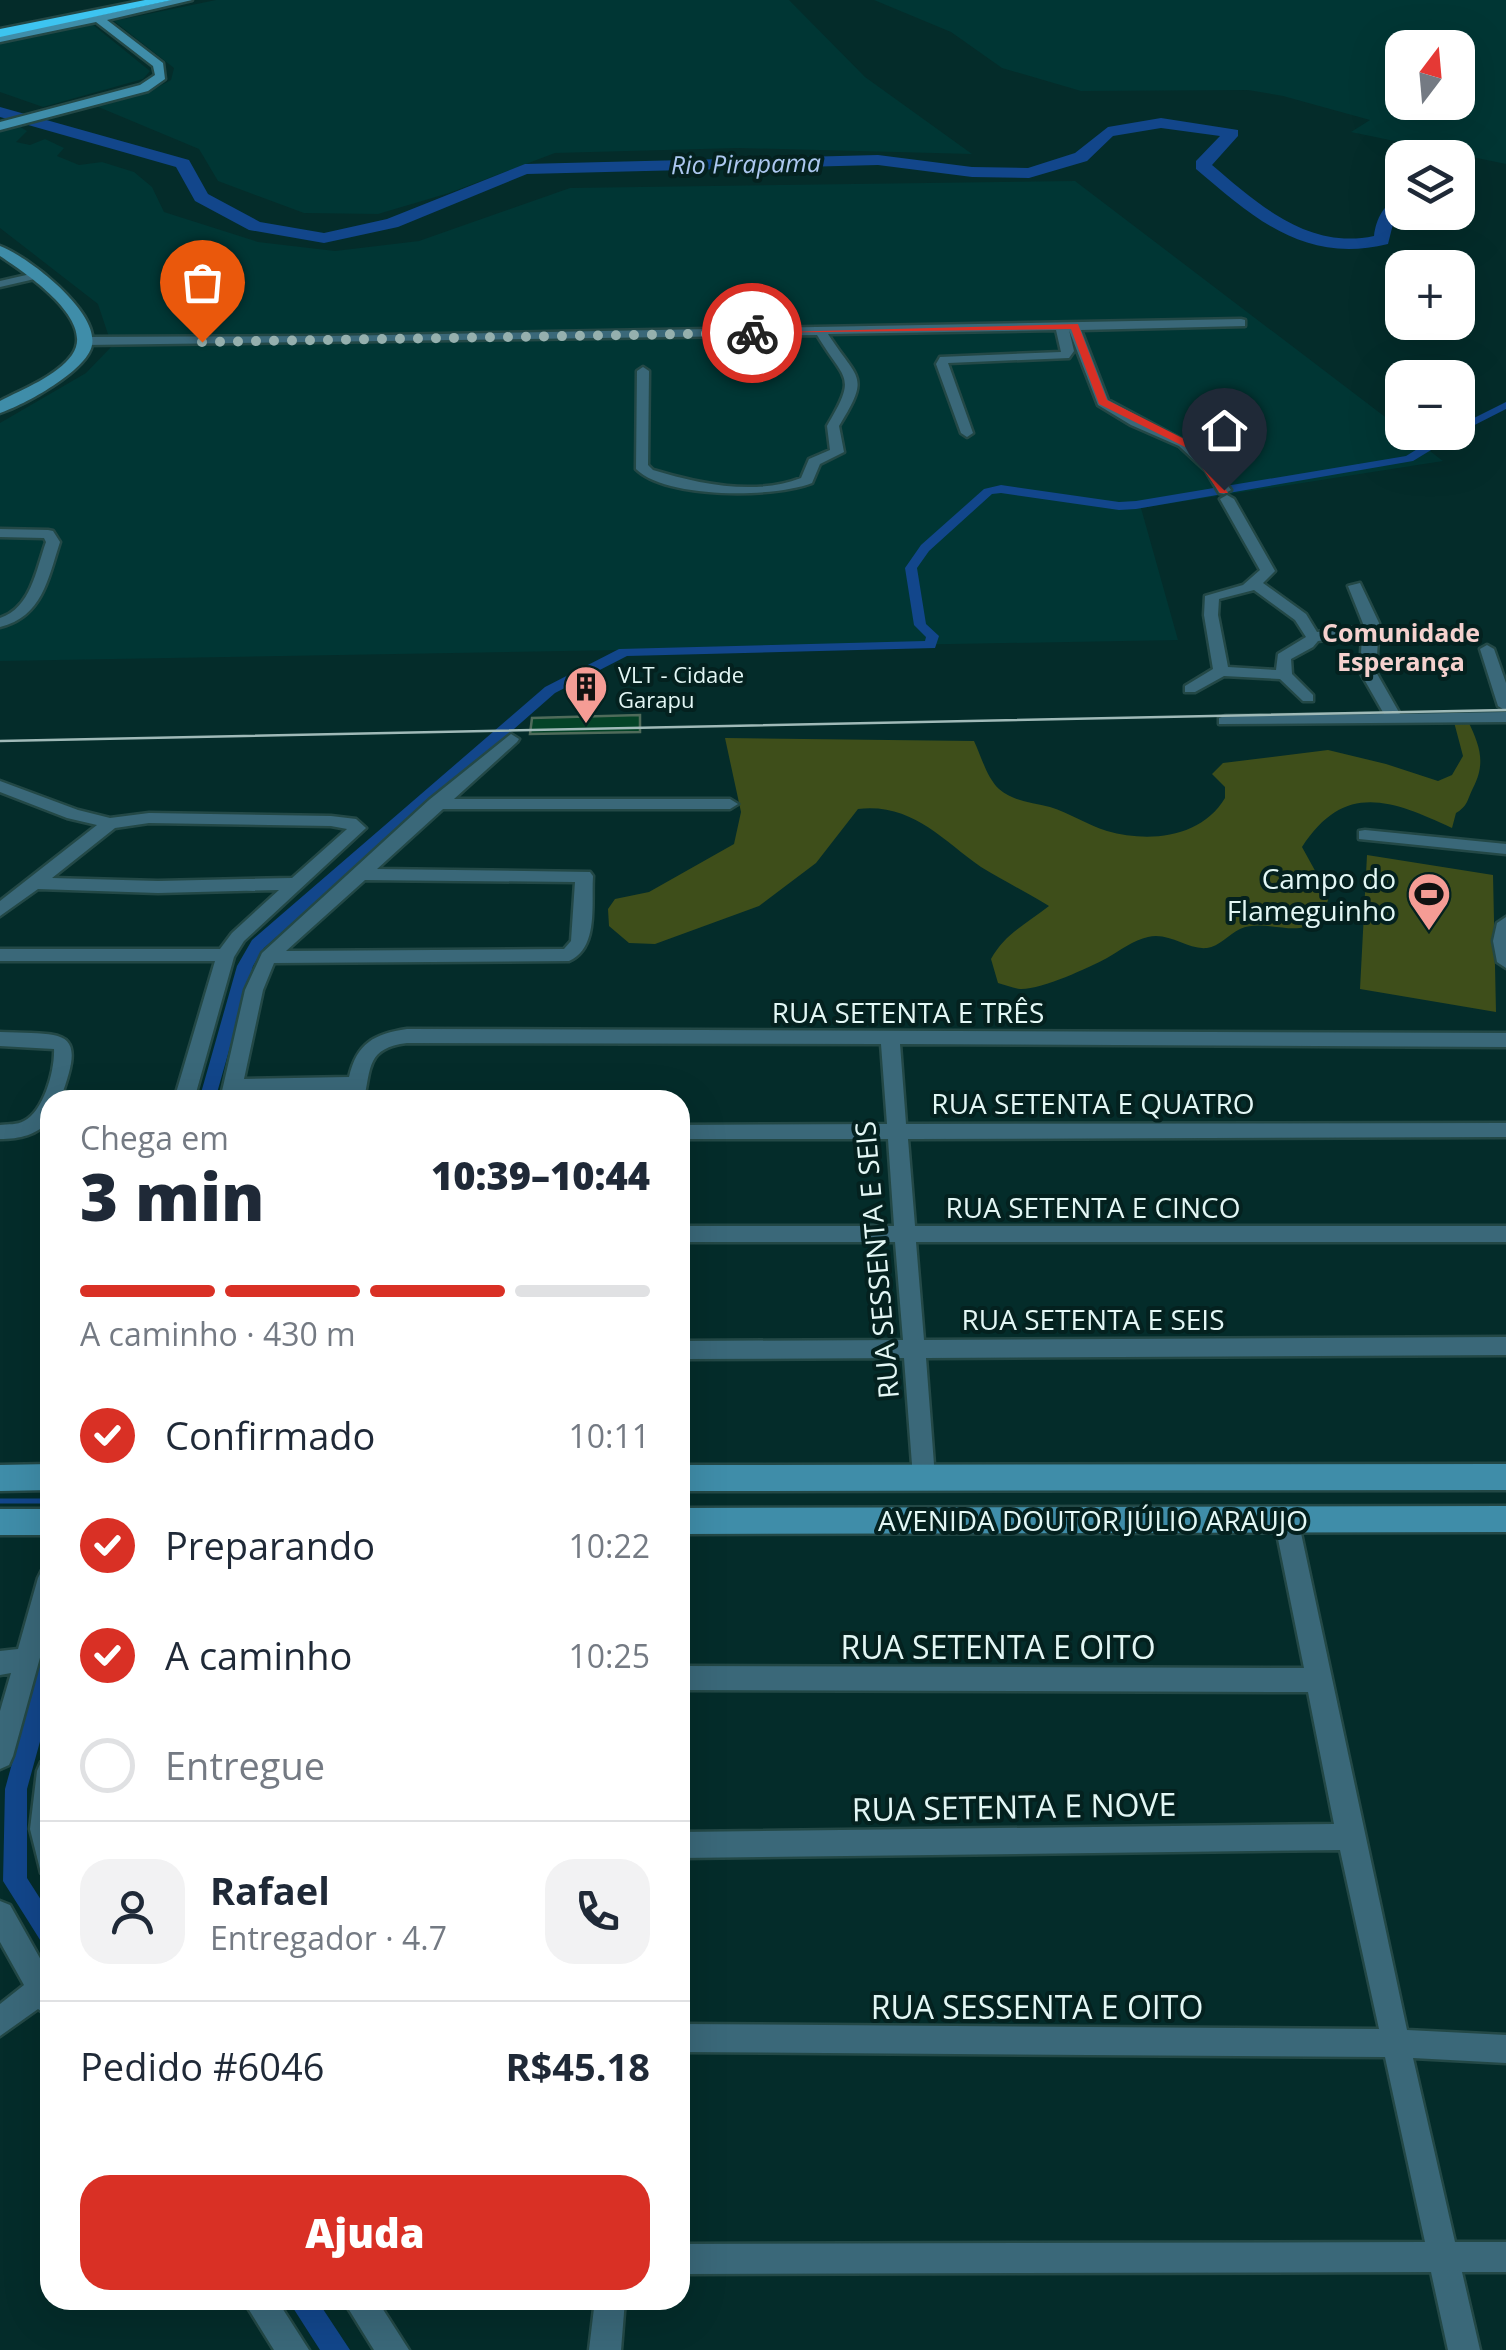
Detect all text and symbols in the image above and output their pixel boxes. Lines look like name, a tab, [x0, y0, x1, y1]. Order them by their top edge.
north arrow	[1385, 30, 1475, 120]
map controls	[1385, 30, 1475, 450]
button: layers	[1385, 140, 1475, 230]
water label: Rio Pirapama	[671, 145, 821, 181]
pin	[160, 240, 245, 343]
button: +	[1385, 250, 1475, 340]
icon: bag	[175, 255, 230, 310]
courier	[702, 283, 802, 383]
icon: bike	[725, 306, 780, 361]
button: −	[1385, 360, 1475, 450]
pin	[1182, 388, 1267, 491]
icon: home	[1197, 403, 1252, 458]
district label: Comunidade Esperança	[1322, 615, 1480, 678]
place label: VLT - Cidade Garapu	[618, 659, 744, 714]
building icon: VLT - Cidade Garapu	[563, 664, 609, 725]
place label: Campo do Flameguinho	[1227, 859, 1396, 929]
sports icon: Campo do Flameguinho	[1406, 871, 1452, 932]
street label: RUA SETENTA E TRÊS	[772, 993, 1044, 1031]
street label: RUA SETENTA E QUATRO	[931, 1084, 1255, 1122]
text: Chega em	[80, 1116, 229, 1159]
street label: RUA SESSENTA E SEIS	[845, 1120, 907, 1400]
text: 10:39–10:44	[431, 1149, 650, 1201]
text: 3 min	[80, 1152, 265, 1240]
street label: RUA SETENTA E CINCO	[946, 1188, 1240, 1226]
street label: RUA SETENTA E SEIS	[962, 1300, 1224, 1338]
text: A caminho · 430 m	[80, 1312, 356, 1355]
icon: check	[80, 1408, 135, 1463]
text: Confirmado	[165, 1409, 375, 1461]
text: 10:11	[568, 1414, 650, 1457]
street label: AVENIDA DOUTOR JÚLIO ARAUJO	[878, 1501, 1308, 1539]
icon: check	[80, 1518, 135, 1573]
text: Preparando	[165, 1519, 375, 1571]
text: 10:22	[568, 1524, 650, 1567]
street label: RUA SETENTA E OITO	[840, 1625, 1156, 1668]
icon: check	[80, 1628, 135, 1683]
text: A caminho	[165, 1629, 352, 1681]
text: 10:25	[568, 1634, 650, 1677]
text: Entregue	[165, 1739, 325, 1791]
street label: RUA SETENTA E NOVE	[851, 1782, 1177, 1830]
button: person	[80, 1859, 185, 1964]
button: phone	[545, 1859, 650, 1964]
text: Rafael	[210, 1864, 330, 1916]
text: Entregador · 4.7	[210, 1916, 447, 1959]
street label: RUA SESSENTA E OITO	[871, 1985, 1203, 2028]
text: Pedido #6046	[80, 2040, 324, 2092]
text: R$45.18	[505, 2040, 650, 2092]
button: Ajuda	[80, 2175, 650, 2290]

